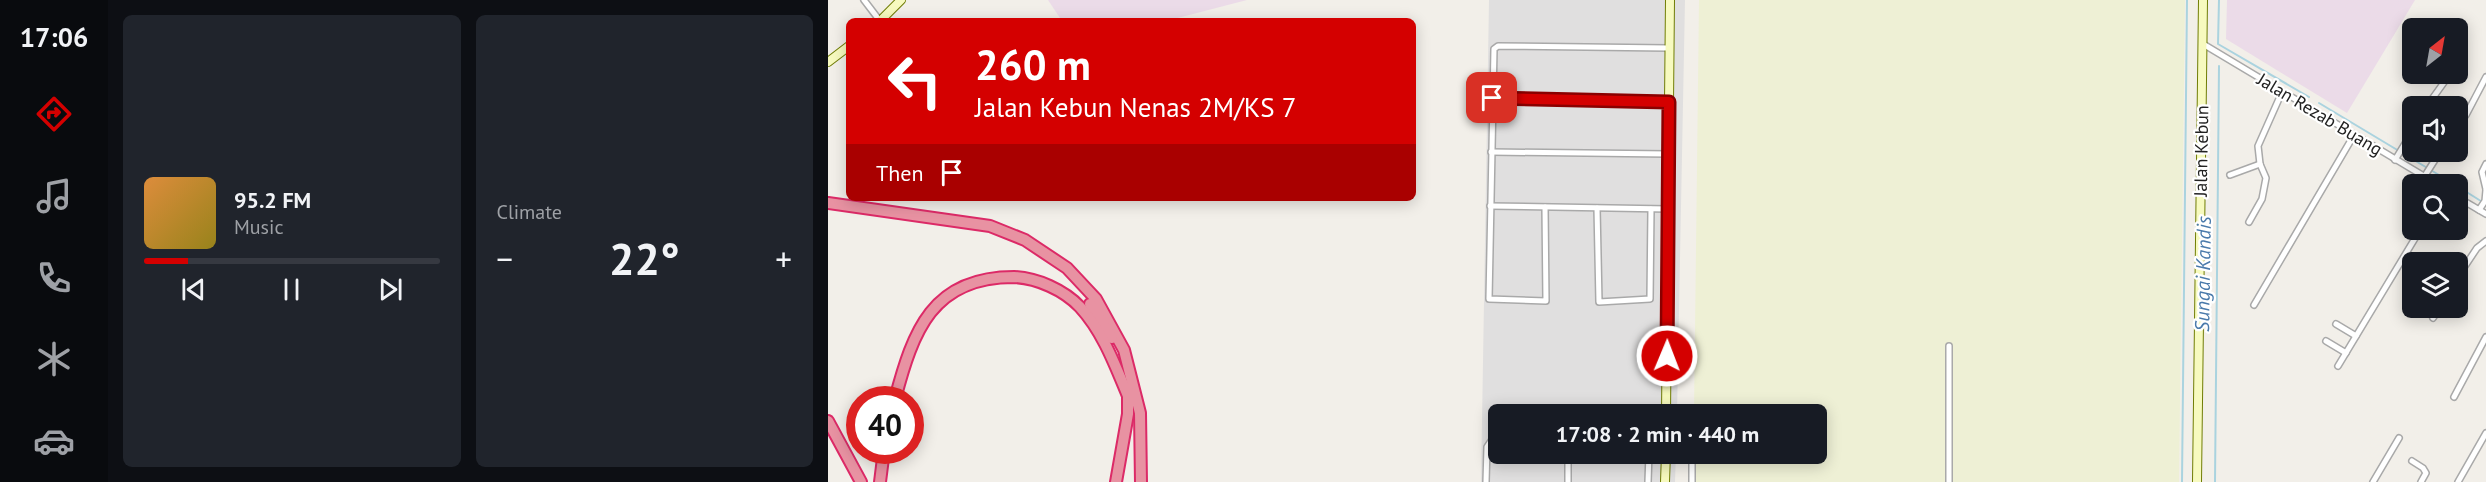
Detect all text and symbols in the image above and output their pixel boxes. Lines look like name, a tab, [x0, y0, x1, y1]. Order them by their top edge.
north arrow	[2402, 18, 2468, 84]
map controls	[2402, 18, 2468, 318]
text: 17:06	[20, 20, 88, 54]
text: 260 m	[975, 37, 1091, 92]
icon: left	[876, 42, 954, 120]
street label: Jalan Rezab Buang	[2252, 67, 2387, 160]
pin	[1466, 72, 1517, 123]
icon: arrive	[1475, 81, 1508, 114]
text: Jalan Kebun Nenas 2M/KS 7	[975, 90, 1297, 124]
icon: directions	[33, 93, 75, 135]
button: sound	[2402, 96, 2468, 162]
street label: Jalan Kebun	[2189, 105, 2213, 198]
icon: arrive	[935, 156, 968, 189]
text: Then	[876, 159, 923, 187]
button: search	[2402, 174, 2468, 240]
icon: music	[33, 175, 75, 217]
text: 95.2 FM	[234, 186, 311, 214]
text: Climate	[497, 199, 562, 225]
text: Music	[234, 214, 283, 240]
water label: Sungai Kandis	[2189, 216, 2217, 332]
text: 22°	[609, 229, 680, 287]
text: −	[497, 237, 513, 280]
text: +	[775, 237, 792, 280]
button: layers	[2402, 252, 2468, 318]
icon: phone	[33, 257, 75, 299]
icon: previous	[177, 273, 210, 306]
icon: pause	[275, 273, 308, 306]
icon: next	[374, 273, 407, 306]
position arrow	[1635, 324, 1699, 388]
icon: climate	[33, 338, 75, 380]
speed limit sign: 40	[846, 386, 924, 464]
icon: car	[33, 420, 75, 462]
text: 17:08 · 2 min · 440 m	[1556, 420, 1759, 448]

